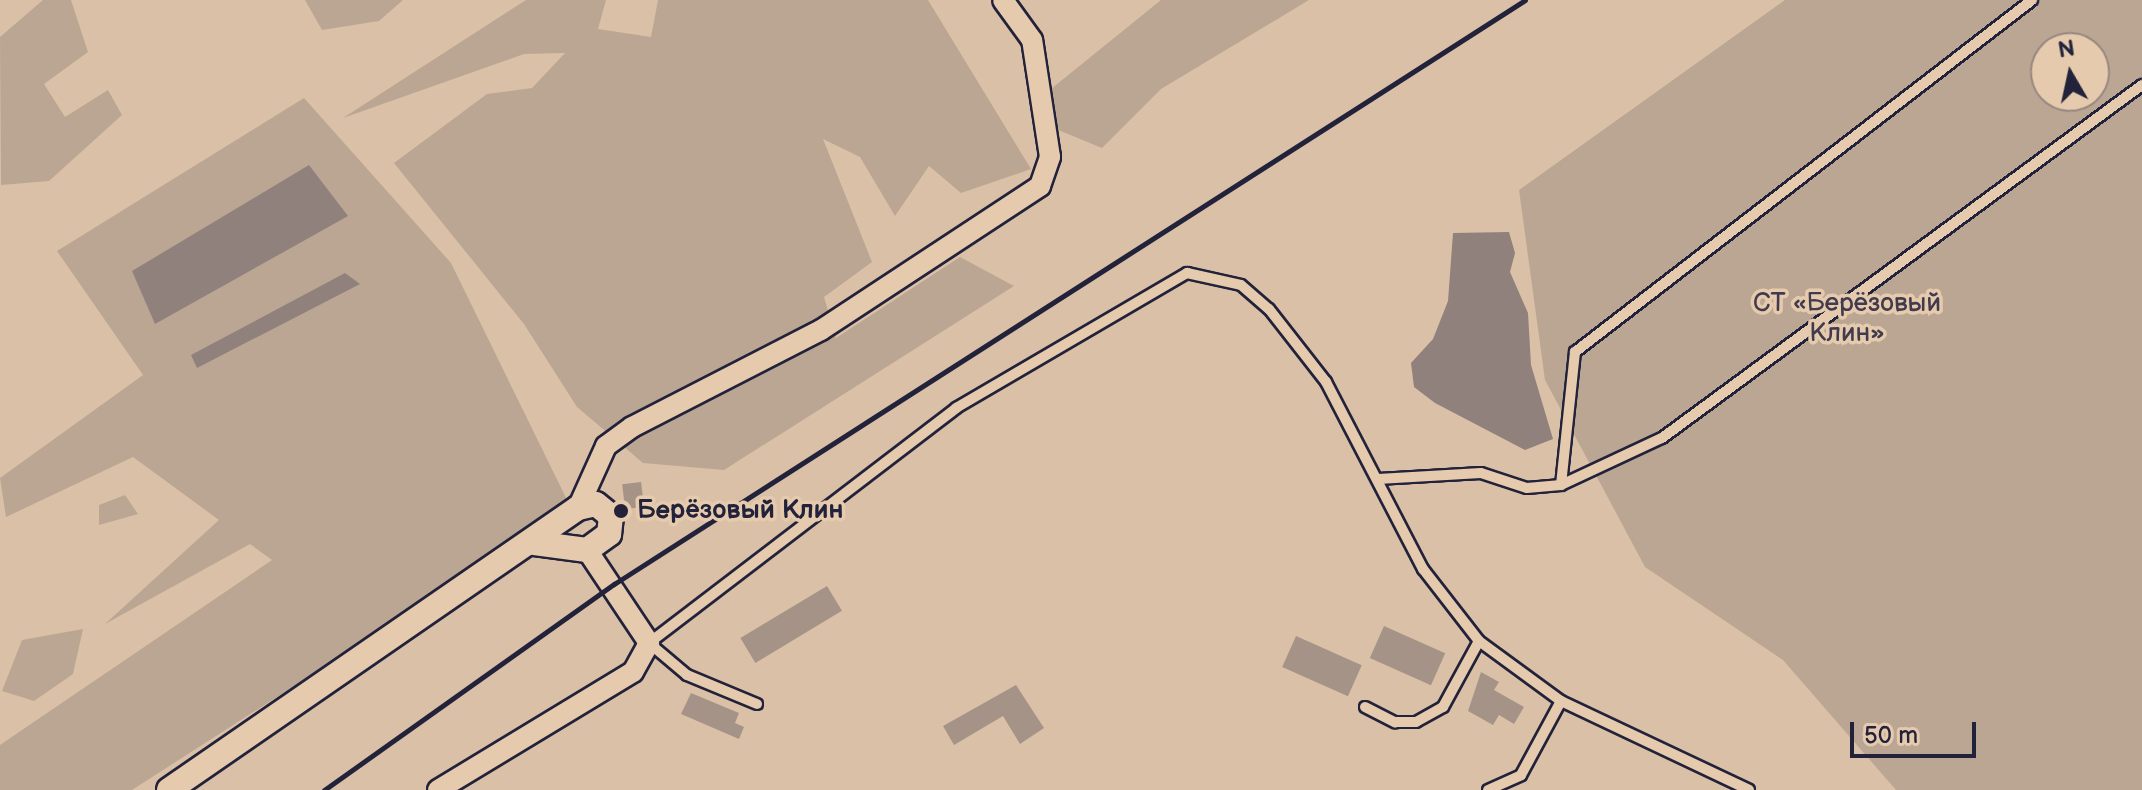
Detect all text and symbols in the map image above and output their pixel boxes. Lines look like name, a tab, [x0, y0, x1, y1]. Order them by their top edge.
north arrow	[2030, 32, 2110, 112]
text: N	[2056, 35, 2077, 64]
park label: СТ «Берёзовый Клин»	[1753, 288, 1941, 350]
place label: Берёзовый Клин	[637, 495, 843, 527]
marker: Берёзовый Клин	[612, 502, 630, 520]
scale bar	[1854, 706, 1980, 756]
text: 50 m	[1864, 721, 1918, 750]

